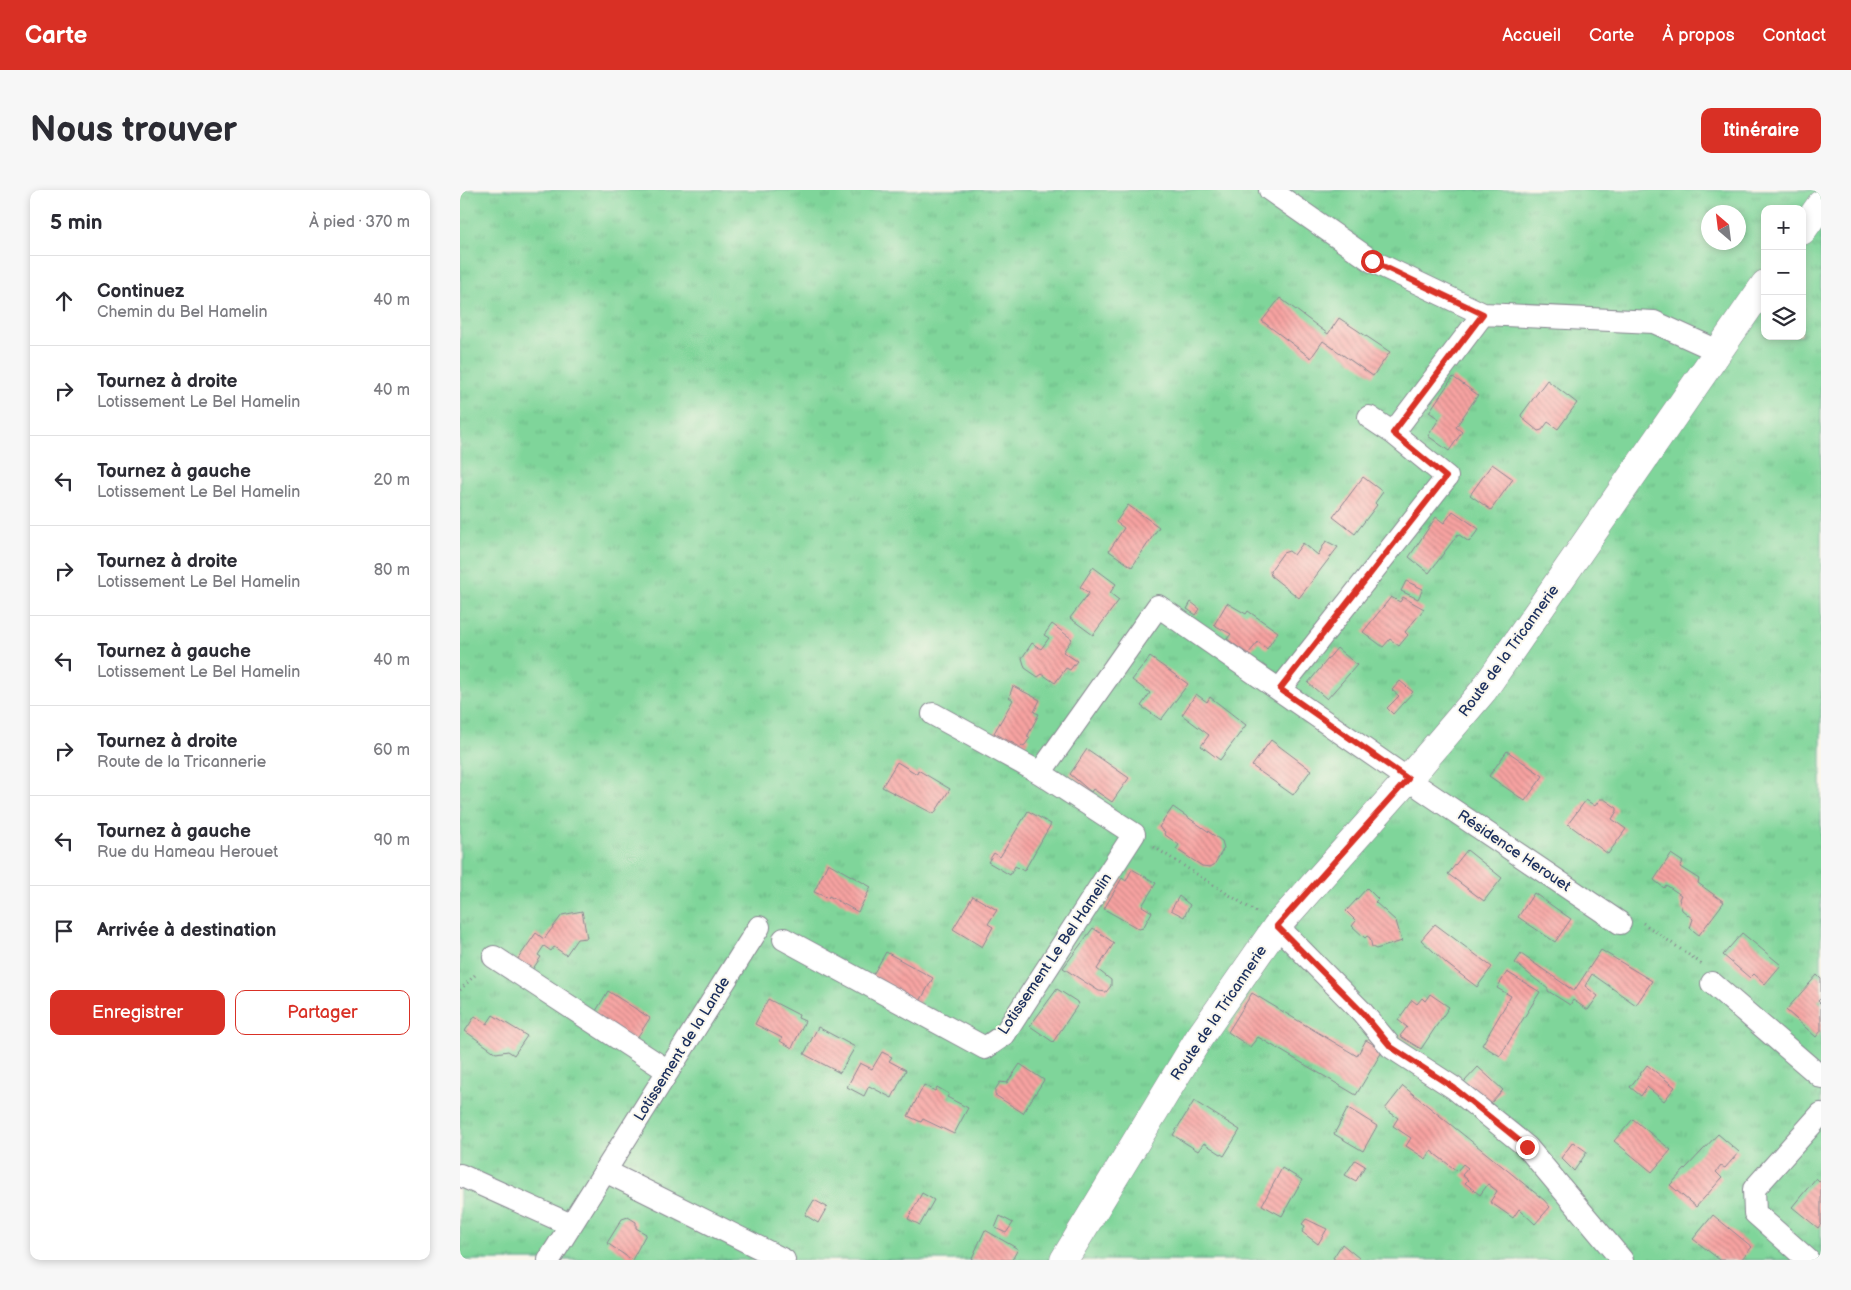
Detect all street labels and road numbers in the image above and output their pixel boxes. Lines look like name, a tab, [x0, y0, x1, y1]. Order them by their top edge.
street label: Route de la Tricannerie	[1455, 581, 1563, 721]
street label: Résidence Herouet	[1454, 806, 1575, 896]
street label: Lotissement Le Bel Hamelin	[994, 870, 1116, 1038]
street label: Route de la Tricannerie	[1167, 942, 1271, 1084]
street label: Lotissement de la Lande	[630, 973, 734, 1125]

